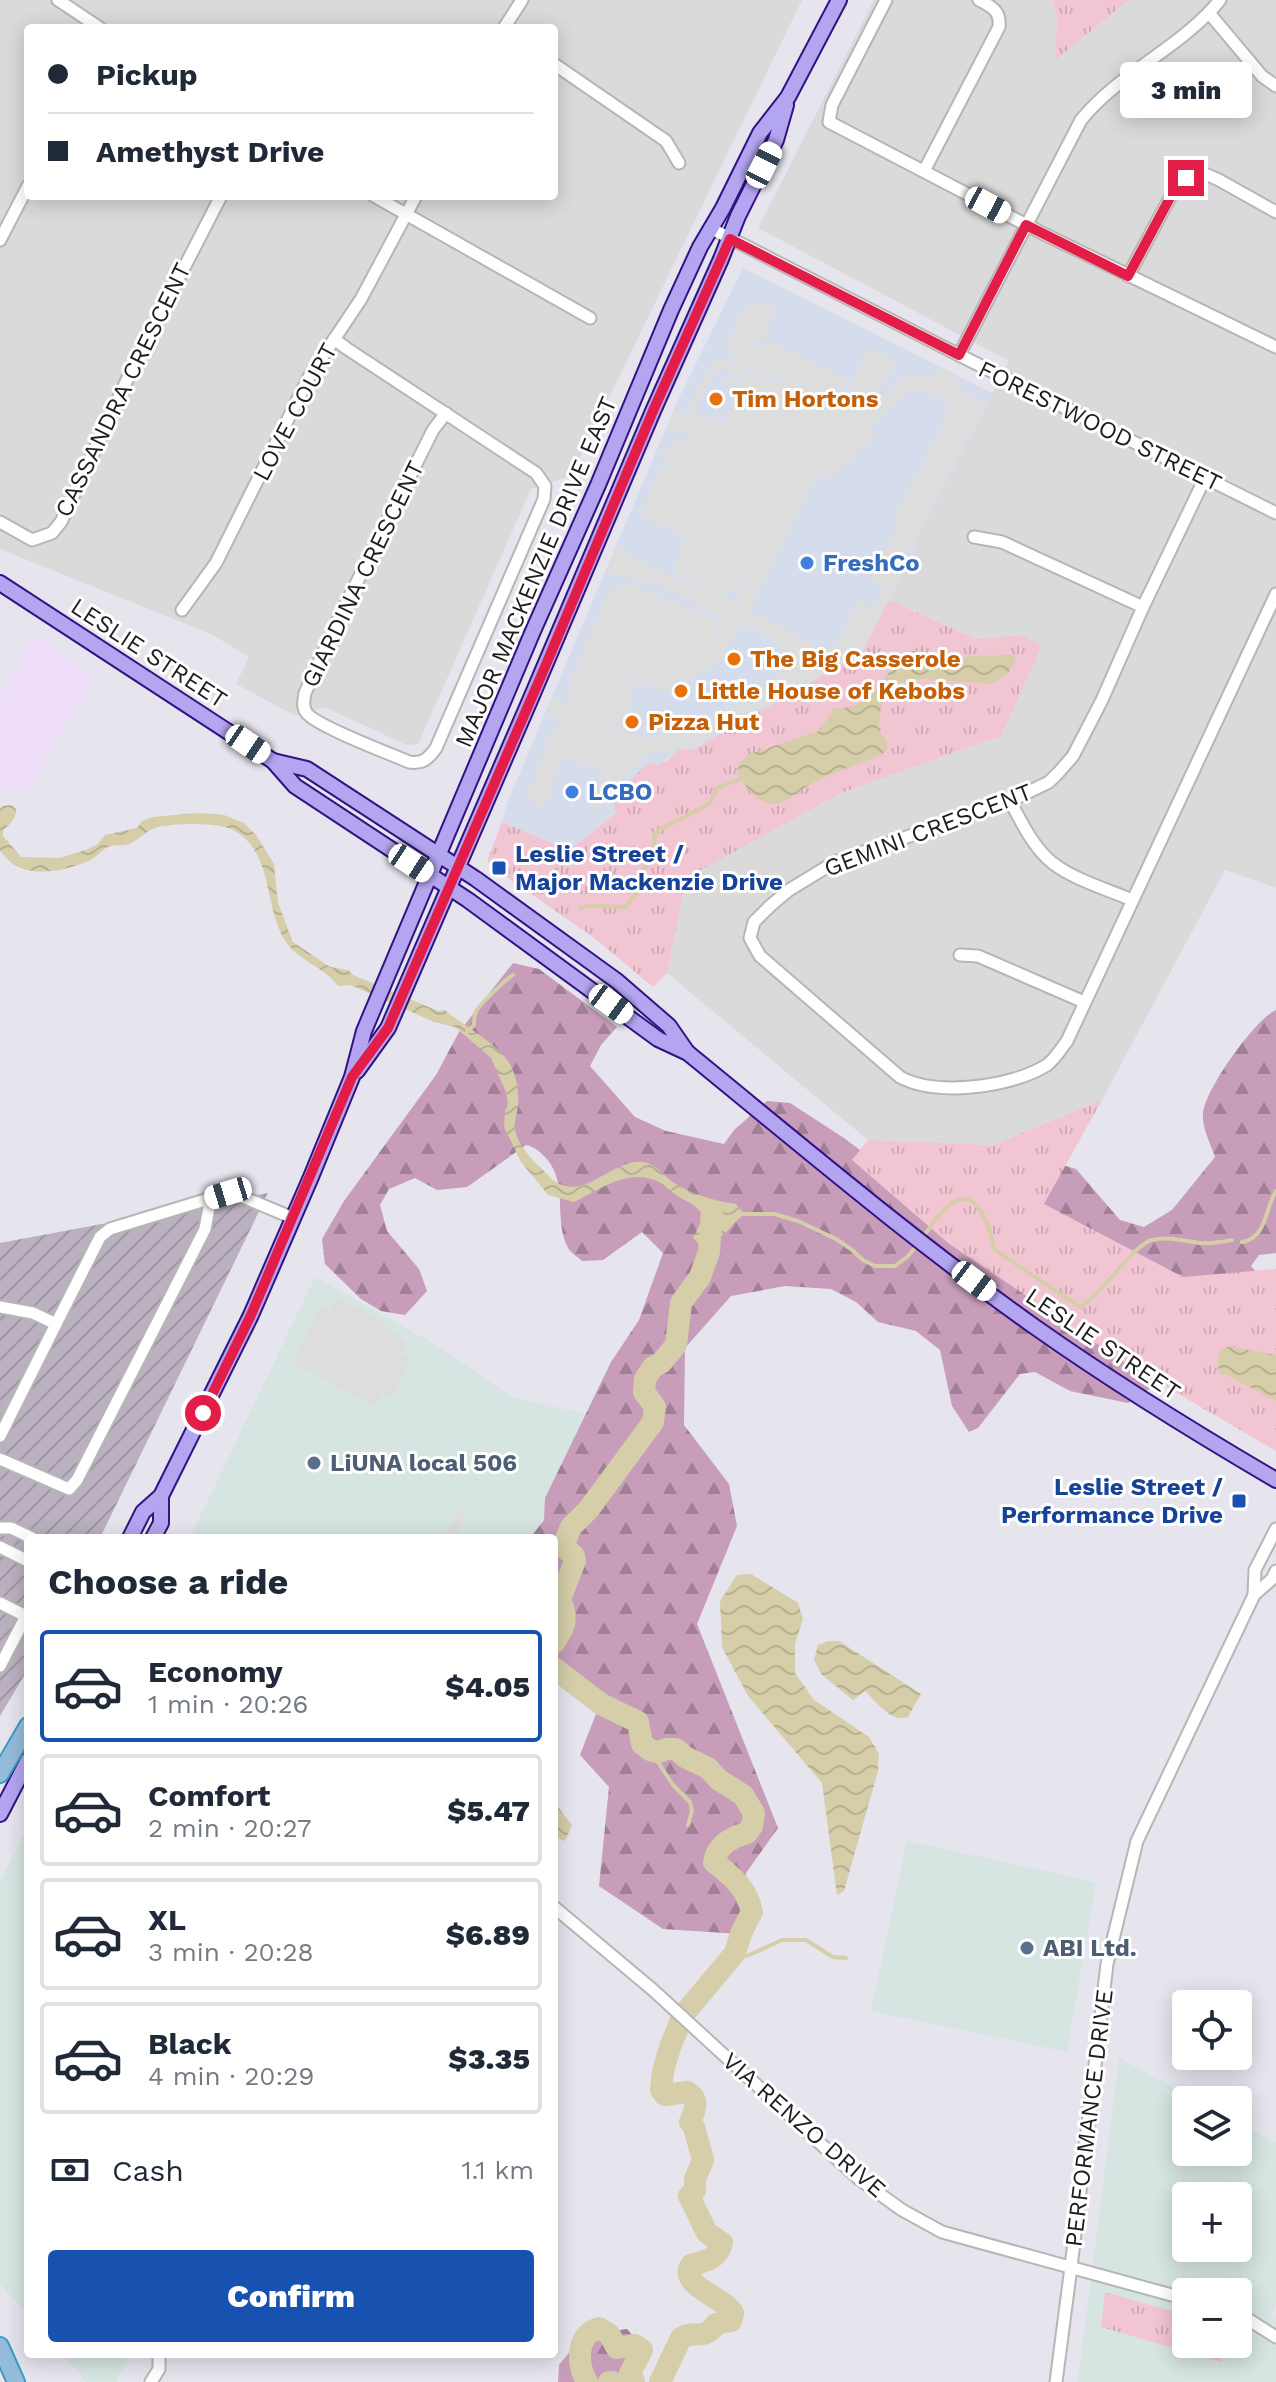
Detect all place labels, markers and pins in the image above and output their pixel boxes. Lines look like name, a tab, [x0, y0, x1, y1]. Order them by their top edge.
place label: Tim Hortons	[732, 385, 879, 413]
marker: Tim Hortons	[707, 390, 725, 408]
place label: FreshCo	[823, 549, 920, 577]
marker: FreshCo	[798, 554, 816, 572]
place label: The Big Casserole	[750, 645, 961, 673]
marker: The Big Casserole	[725, 650, 743, 668]
place label: Little House of Kebobs	[697, 677, 965, 705]
marker: Little House of Kebobs	[672, 682, 690, 700]
place label: Pizza Hut	[648, 708, 760, 736]
marker: Pizza Hut	[623, 713, 641, 731]
place label: LCBO	[588, 778, 652, 806]
marker: LCBO	[563, 783, 581, 801]
place label: Leslie Street / Major Mackenzie Drive	[515, 840, 783, 896]
marker: Leslie Street / Major Mackenzie Drive	[490, 859, 508, 877]
place label: LiUNA local 506	[330, 1449, 517, 1477]
marker: LiUNA local 506	[305, 1454, 323, 1472]
place label: Leslie Street / Performance Drive	[1001, 1473, 1223, 1529]
marker: Leslie Street / Performance Drive	[1230, 1492, 1248, 1510]
place label: ABI Ltd.	[1043, 1934, 1137, 1962]
marker: ABI Ltd.	[1018, 1939, 1036, 1957]

